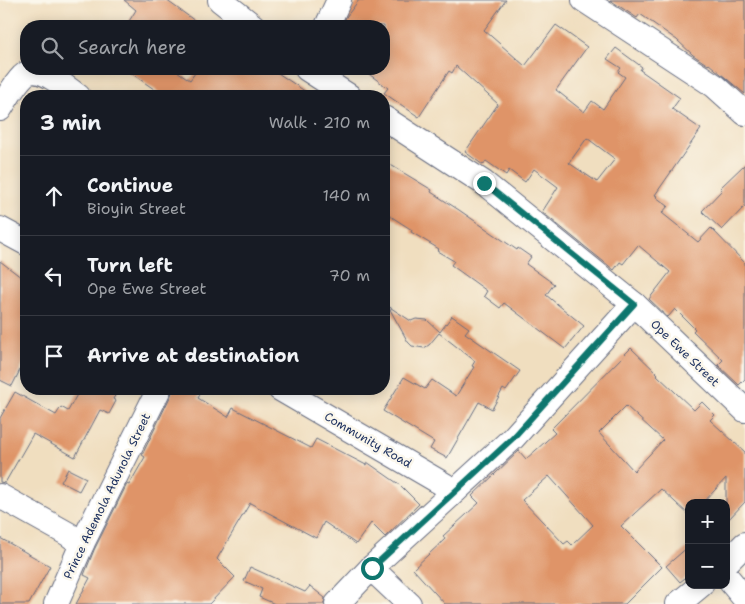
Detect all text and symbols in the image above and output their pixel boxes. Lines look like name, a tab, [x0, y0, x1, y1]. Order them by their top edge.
search box	[20, 20, 390, 75]
icon: search	[38, 34, 66, 62]
text: Search here	[78, 35, 187, 60]
text: 3 min	[40, 109, 101, 137]
text: Walk · 210 m	[269, 112, 370, 133]
route end	[473, 172, 496, 195]
text: Continue	[87, 173, 173, 198]
icon: ahead	[40, 182, 68, 210]
text: 140 m	[323, 185, 370, 206]
text: Bioyin Street	[87, 198, 186, 219]
text: Turn left	[87, 253, 173, 278]
icon: left	[40, 262, 68, 290]
text: 70 m	[329, 265, 370, 286]
text: Ope Ewe Street	[87, 278, 207, 299]
street label: Ope Ewe Street	[647, 316, 723, 390]
icon: arrive	[40, 342, 68, 370]
text: Arrive at destination	[87, 343, 299, 368]
street label: Community Road	[321, 408, 415, 472]
street label: Prince Ademola Adunola Street	[60, 410, 154, 582]
map controls	[685, 499, 730, 589]
button: +	[685, 499, 730, 544]
button: −	[685, 544, 730, 589]
route start	[361, 557, 384, 580]

